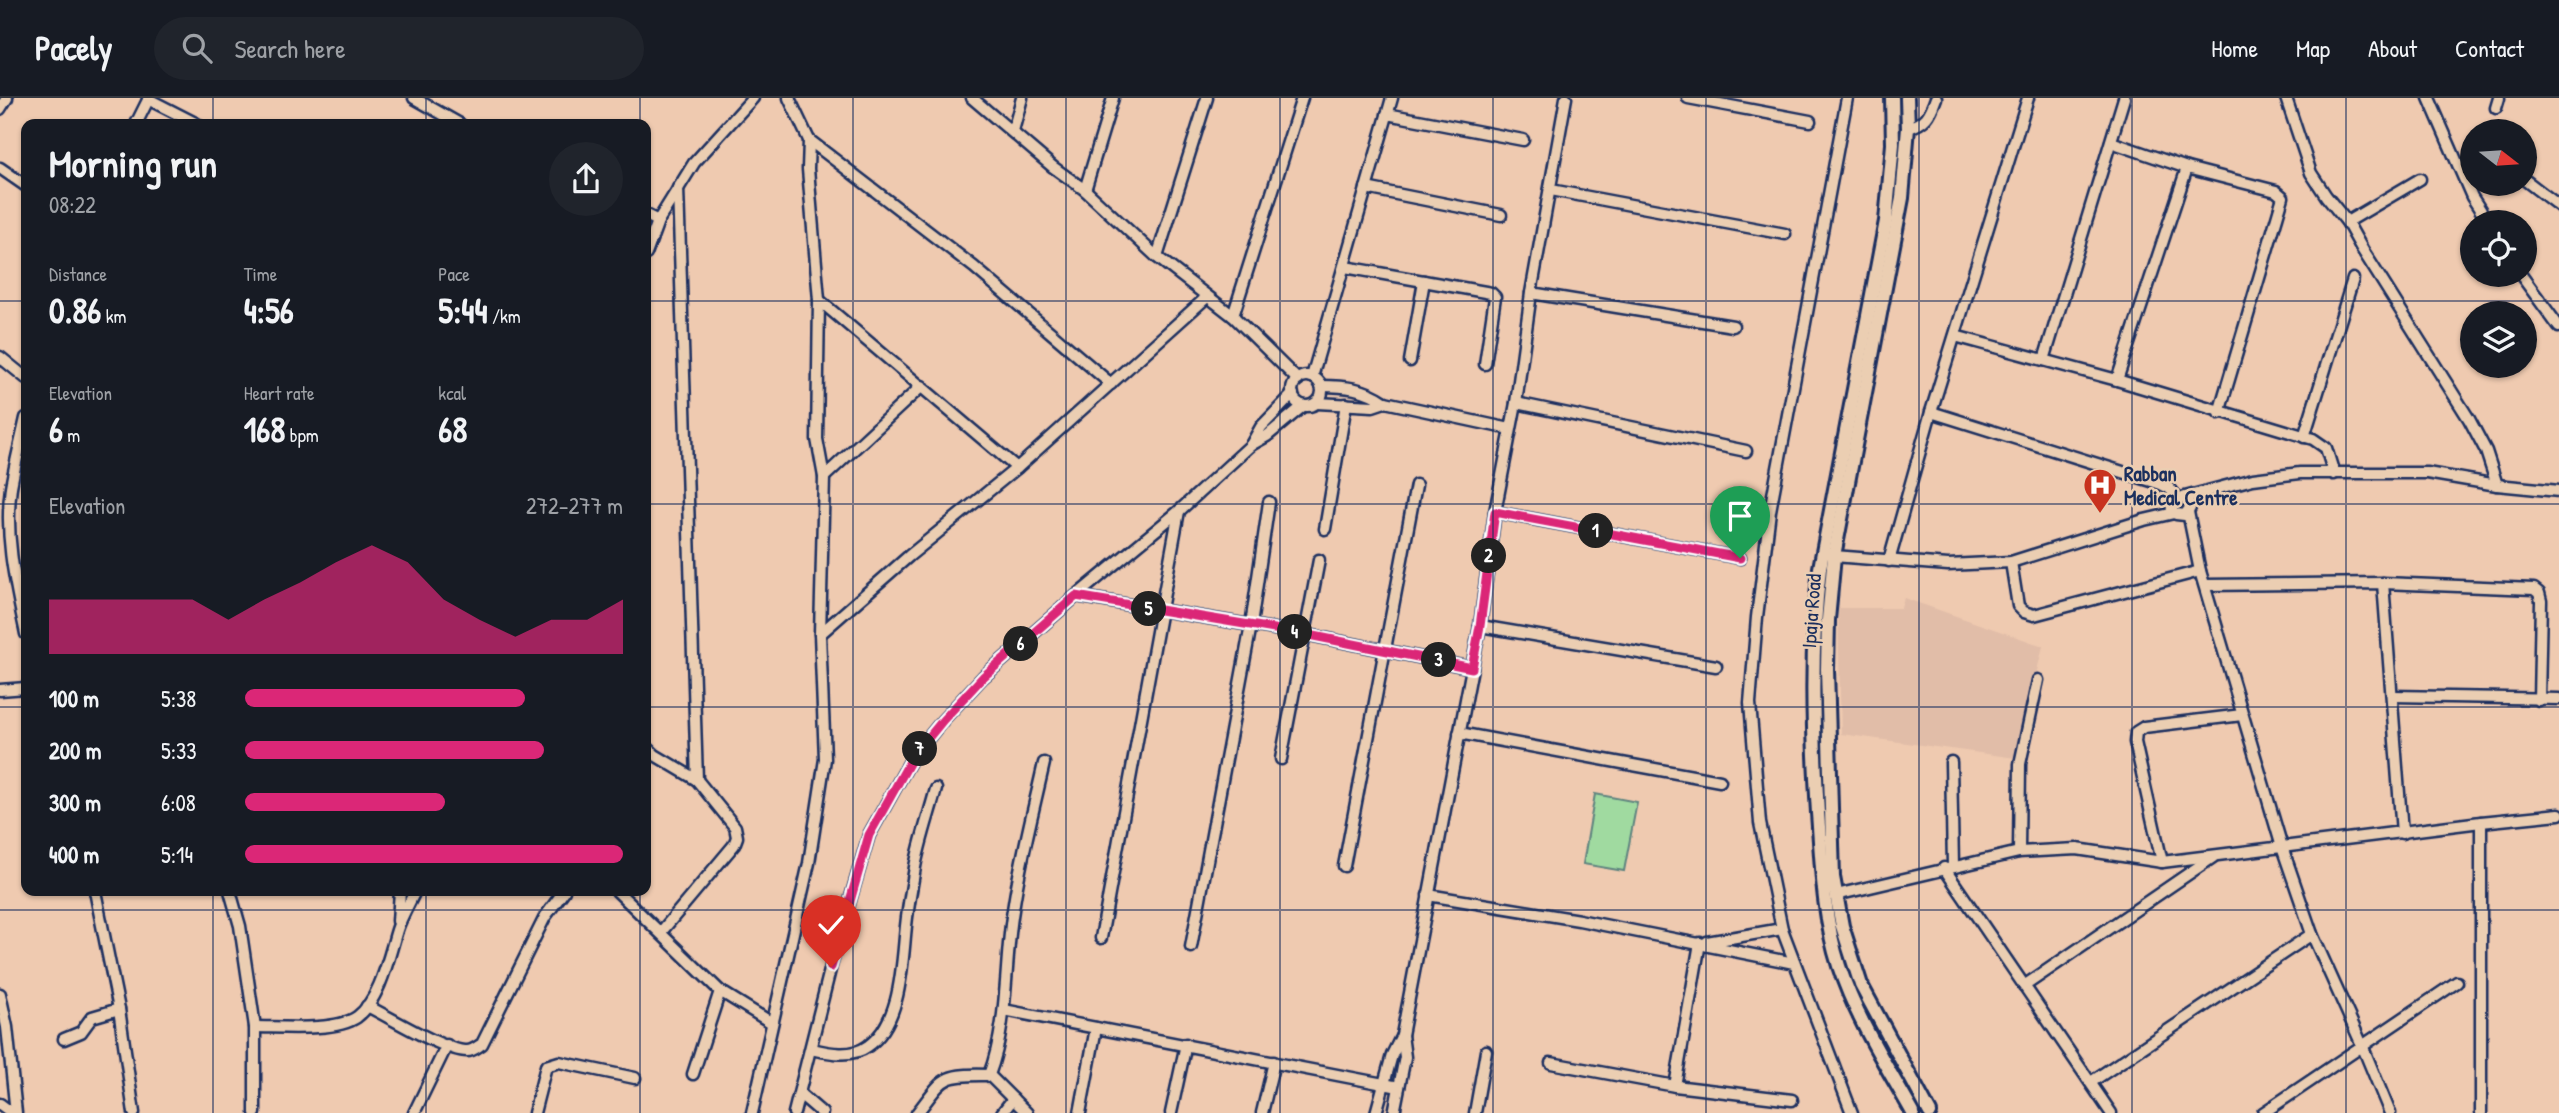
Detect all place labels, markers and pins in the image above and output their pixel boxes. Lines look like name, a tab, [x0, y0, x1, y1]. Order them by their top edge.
place label: Rabban Medical Centre	[2124, 459, 2238, 512]
hospital icon: Rabban Medical Centre	[2081, 466, 2119, 515]
pin	[1710, 486, 1770, 558]
pin: 1	[1578, 514, 1614, 548]
pin: 2	[1472, 538, 1506, 574]
pin: 5	[1132, 592, 1166, 626]
pin: 4	[1278, 614, 1312, 650]
pin: 6	[1004, 626, 1038, 662]
pin: 3	[1422, 642, 1456, 678]
pin: 7	[902, 732, 937, 766]
pin	[801, 895, 861, 967]

